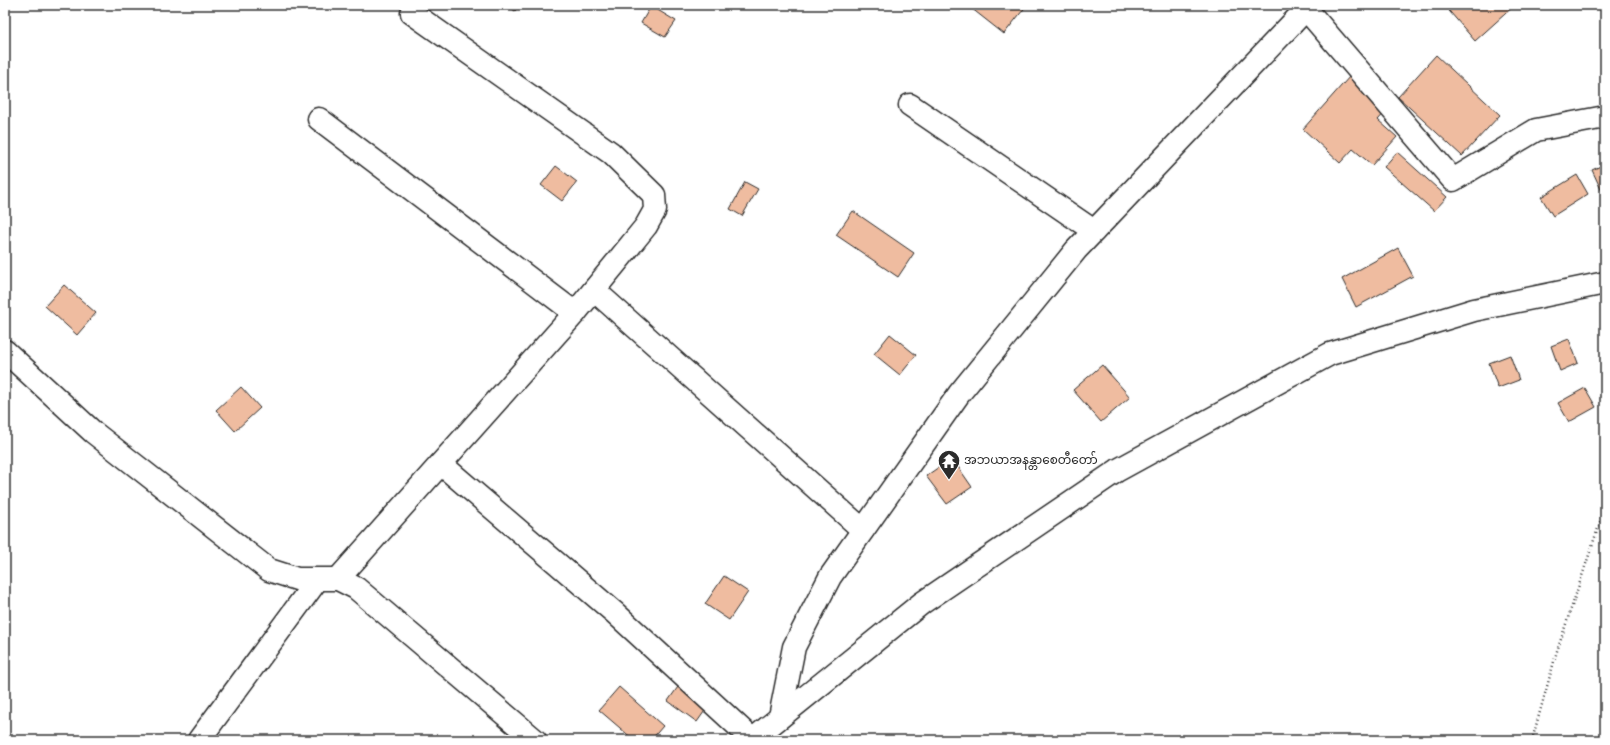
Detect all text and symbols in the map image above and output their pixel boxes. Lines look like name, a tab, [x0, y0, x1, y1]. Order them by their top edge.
temple icon: အဘယာအနန္တာစေတီတော်	[936, 448, 962, 481]
place label: အဘယာအနန္တာစေတီတော်	[964, 451, 1098, 470]

